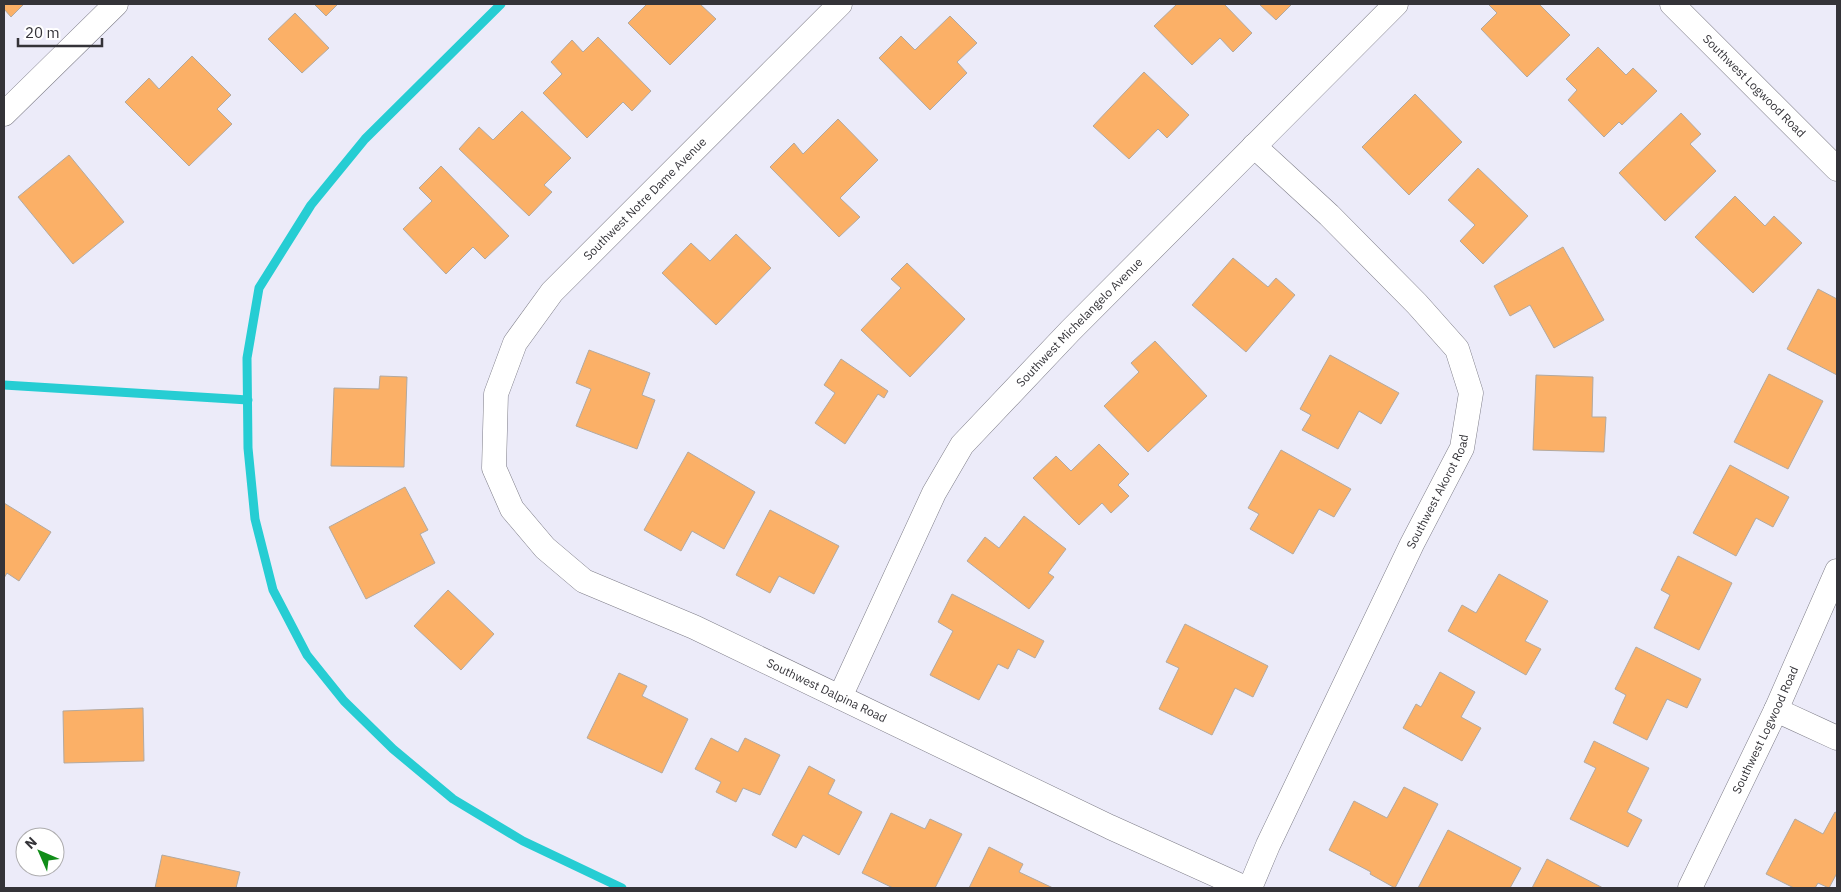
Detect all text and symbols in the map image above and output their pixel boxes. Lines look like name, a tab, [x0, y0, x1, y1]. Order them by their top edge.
scale bar	[18, 15, 101, 47]
text: 20 m	[25, 23, 60, 42]
street label: Southwest Logwood Road	[1700, 31, 1809, 140]
street label: Southwest Notre Dame Avenue	[580, 134, 710, 263]
street label: Southwest Michelangelo Avenue	[1013, 254, 1146, 390]
street label: Southwest Akorot Road	[1403, 433, 1471, 551]
street label: Southwest Dalpina Road	[764, 655, 889, 726]
street label: Southwest Logwood Road	[1729, 664, 1801, 796]
north arrow	[15, 827, 65, 877]
text: N	[21, 833, 41, 853]

